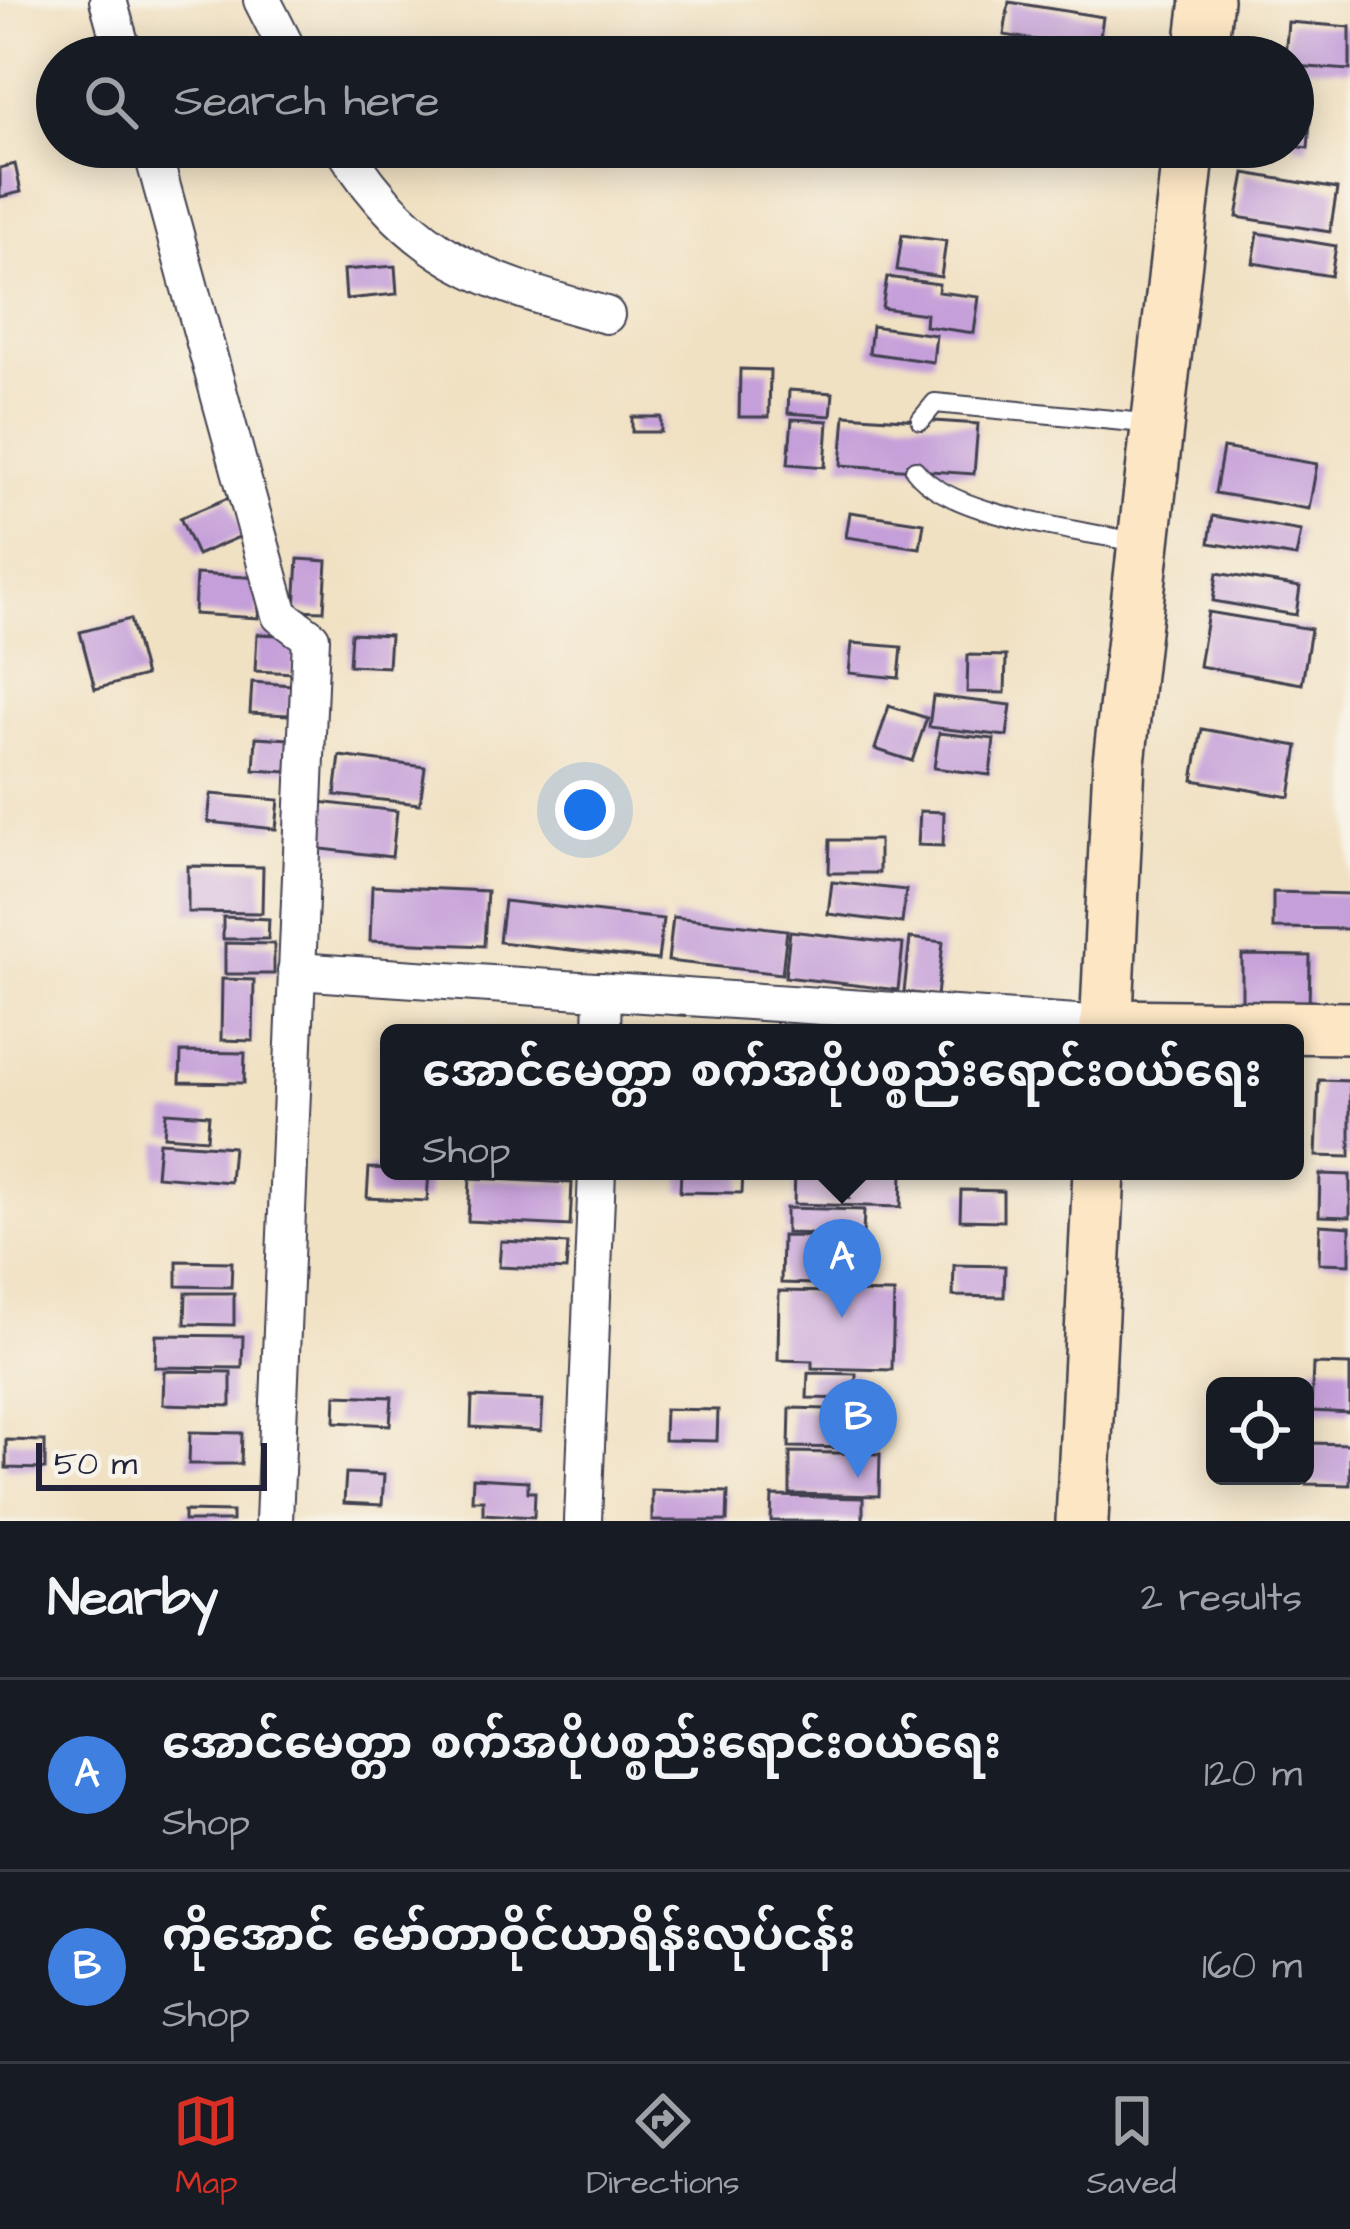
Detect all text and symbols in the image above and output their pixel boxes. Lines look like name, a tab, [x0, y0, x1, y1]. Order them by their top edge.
search box	[36, 36, 1314, 168]
icon: search	[78, 69, 144, 135]
text: Search here	[174, 71, 440, 133]
your location	[555, 780, 615, 840]
popup	[380, 1024, 1304, 1180]
text: အောင်မေတ္တာ စက်အပိုပစ္စည်းရောင်းဝယ်ရေး	[422, 1042, 1262, 1104]
text: Shop	[422, 1125, 510, 1179]
pin: A	[803, 1219, 881, 1318]
map controls	[1206, 1377, 1314, 1485]
button: locate	[1206, 1377, 1314, 1485]
pin: B	[819, 1379, 897, 1478]
scale bar	[36, 1437, 267, 1490]
text: 50 m	[54, 1441, 137, 1487]
text: Nearby	[48, 1564, 218, 1635]
text: 2 results	[1141, 1572, 1302, 1626]
text: အောင်မေတ္တာ စက်အပိုပစ္စည်းရောင်းဝယ်ရေး	[162, 1714, 1001, 1776]
text: A	[75, 1748, 99, 1802]
text: 120 m	[1204, 1748, 1302, 1802]
text: Shop	[162, 1797, 250, 1851]
text: ကိုအောင် မော်တာဝိုင်ယာရိန်းလုပ်ငန်း	[162, 1906, 856, 1968]
text: B	[73, 1940, 101, 1994]
text: 160 m	[1202, 1940, 1302, 1994]
text: Shop	[162, 1989, 250, 2043]
tab: Map	[173, 2088, 239, 2206]
tab: Directions	[586, 2088, 740, 2206]
tab: Saved	[1087, 2088, 1177, 2206]

